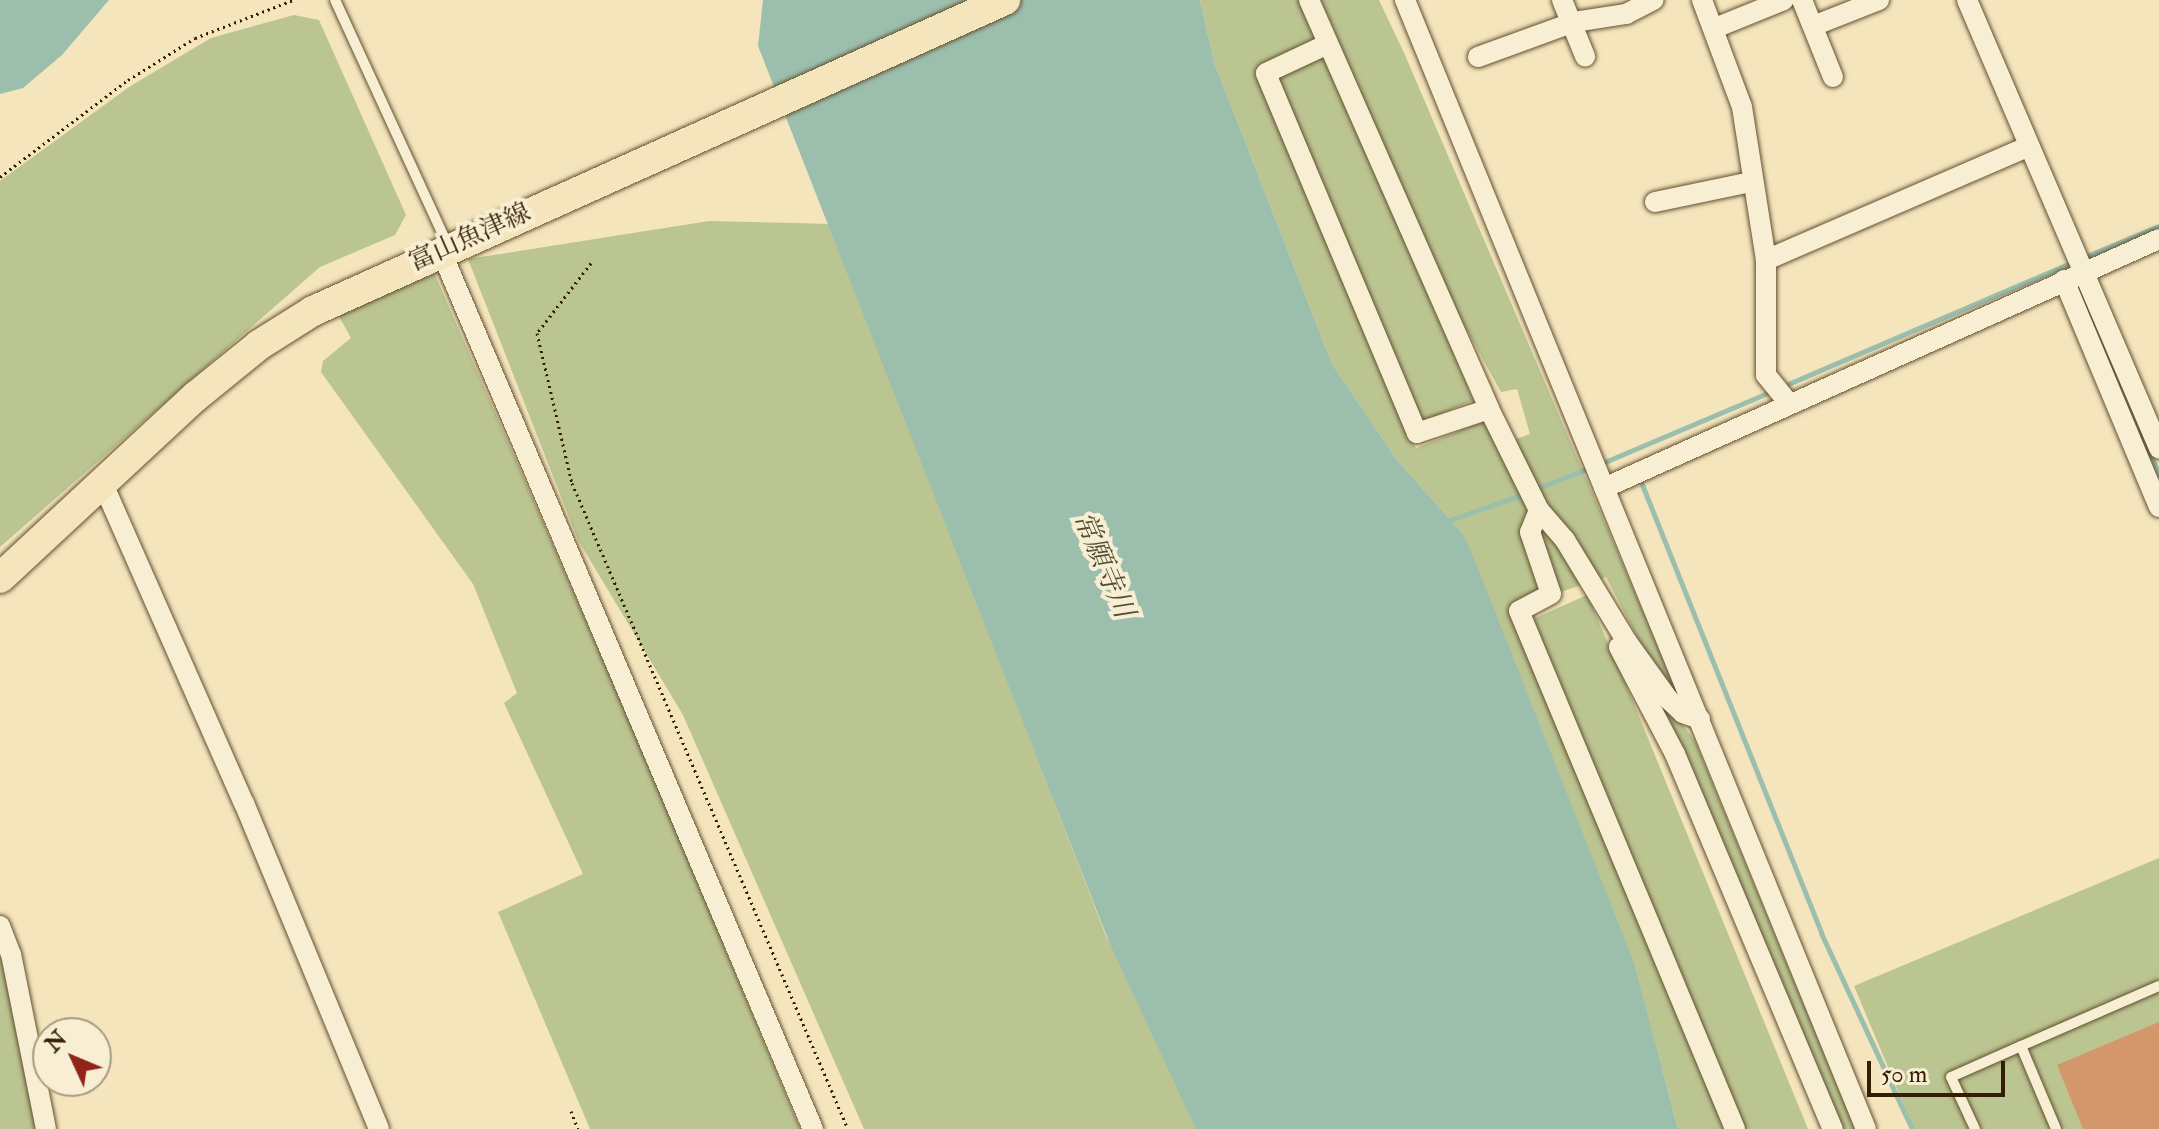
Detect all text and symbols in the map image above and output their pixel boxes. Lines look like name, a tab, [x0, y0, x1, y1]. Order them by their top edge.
street label: 富山魚津線	[404, 197, 536, 279]
water label: 常願寺川	[1066, 507, 1140, 623]
north arrow	[32, 1017, 112, 1097]
text: N	[39, 1025, 73, 1059]
scale bar	[1871, 1045, 2009, 1095]
text: 50 m	[1881, 1059, 1927, 1090]

